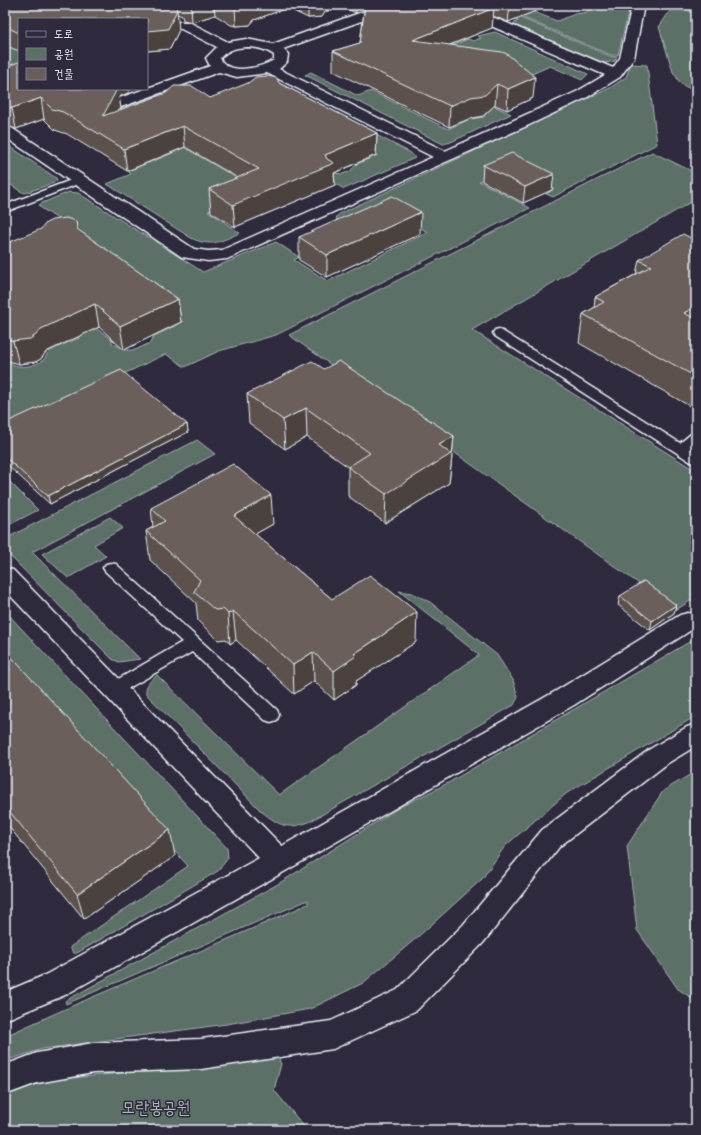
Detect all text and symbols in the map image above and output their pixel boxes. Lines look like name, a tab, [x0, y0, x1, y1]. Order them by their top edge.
legend	[18, 18, 148, 90]
text: 도로	[54, 24, 73, 42]
text: 공원	[54, 44, 73, 62]
text: 건물	[54, 64, 74, 82]
park label: 모란봉공원	[122, 1093, 190, 1119]

